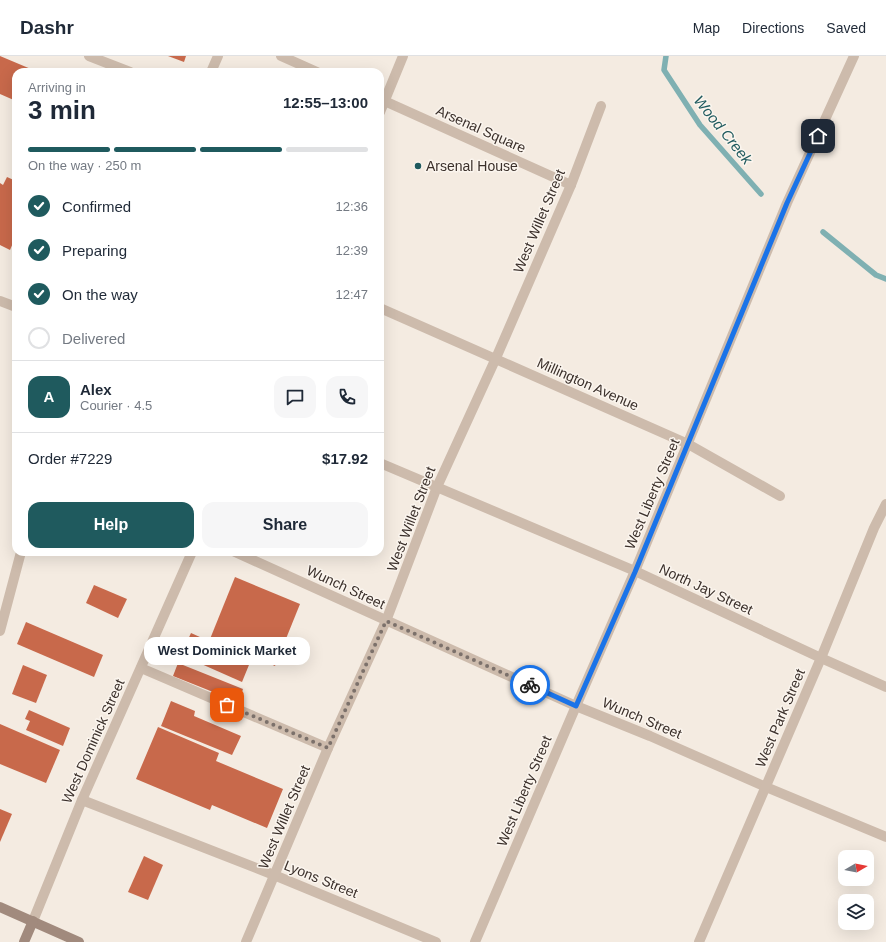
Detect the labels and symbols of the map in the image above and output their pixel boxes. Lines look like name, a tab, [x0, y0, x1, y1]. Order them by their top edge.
water label: Wood Creek	[691, 92, 757, 169]
street label: Arsenal Square	[434, 102, 529, 156]
pin	[801, 119, 835, 153]
place label: Arsenal House	[426, 158, 518, 174]
marker: Arsenal House	[413, 161, 423, 171]
street label: West Willet Street	[510, 167, 568, 275]
street label: Millington Avenue	[535, 354, 641, 414]
street label: West Liberty Street	[621, 436, 683, 552]
street label: West Willet Street	[384, 464, 438, 574]
street label: North Jay Street	[657, 560, 755, 618]
street label: Wunch Street	[304, 562, 388, 612]
callout: West Dominick Market	[144, 637, 310, 665]
courier	[510, 665, 550, 705]
street label: West Park Street	[752, 666, 808, 770]
street label: West Dominick Street	[58, 676, 128, 806]
pin	[210, 688, 244, 722]
street label: Wunch Street	[600, 694, 684, 742]
street label: West Liberty Street	[493, 733, 555, 849]
street label: West Willet Street	[255, 763, 313, 871]
north arrow	[838, 850, 874, 886]
street label: Lyons Street	[282, 857, 360, 901]

